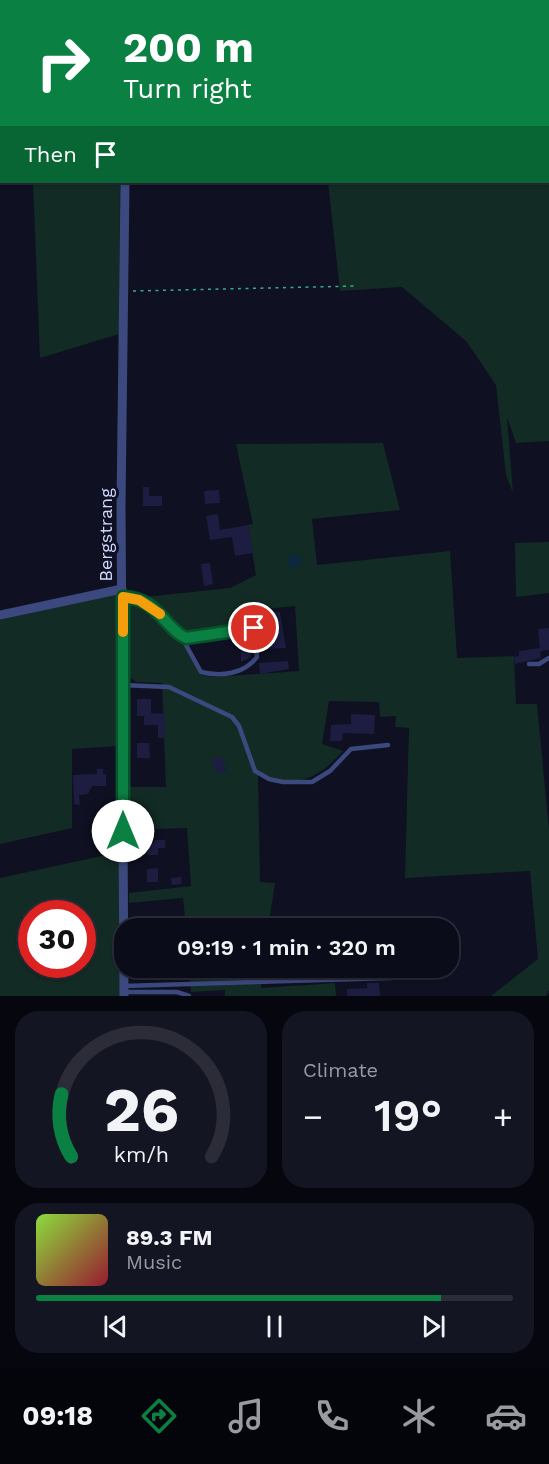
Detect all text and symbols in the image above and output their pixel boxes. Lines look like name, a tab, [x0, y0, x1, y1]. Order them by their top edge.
text: 200 m	[123, 23, 254, 72]
icon: right	[24, 24, 102, 102]
text: Turn right	[123, 73, 252, 105]
icon: arrive	[89, 138, 122, 171]
text: Then	[24, 142, 77, 167]
street label: Bergstrang	[95, 488, 116, 582]
pin	[228, 602, 279, 653]
icon: arrive	[237, 611, 270, 644]
position arrow	[91, 799, 155, 863]
speed limit sign: 30	[18, 900, 96, 978]
text: 09:19 · 1 min · 320 m	[177, 935, 396, 960]
text: Climate	[303, 1058, 378, 1082]
text: 26	[103, 1073, 179, 1146]
text: 19°	[374, 1089, 442, 1142]
text: −	[303, 1097, 323, 1136]
text: +	[493, 1097, 513, 1136]
text: km/h	[113, 1142, 169, 1167]
text: 89.3 FM	[126, 1225, 212, 1250]
text: Music	[126, 1250, 182, 1274]
icon: previous	[99, 1310, 132, 1343]
icon: pause	[258, 1310, 291, 1343]
icon: next	[417, 1310, 450, 1343]
icon: directions	[138, 1395, 180, 1437]
icon: music	[225, 1395, 267, 1437]
icon: phone	[311, 1395, 353, 1437]
icon: climate	[398, 1395, 440, 1437]
icon: car	[485, 1395, 527, 1437]
text: 09:18	[22, 1400, 93, 1432]

